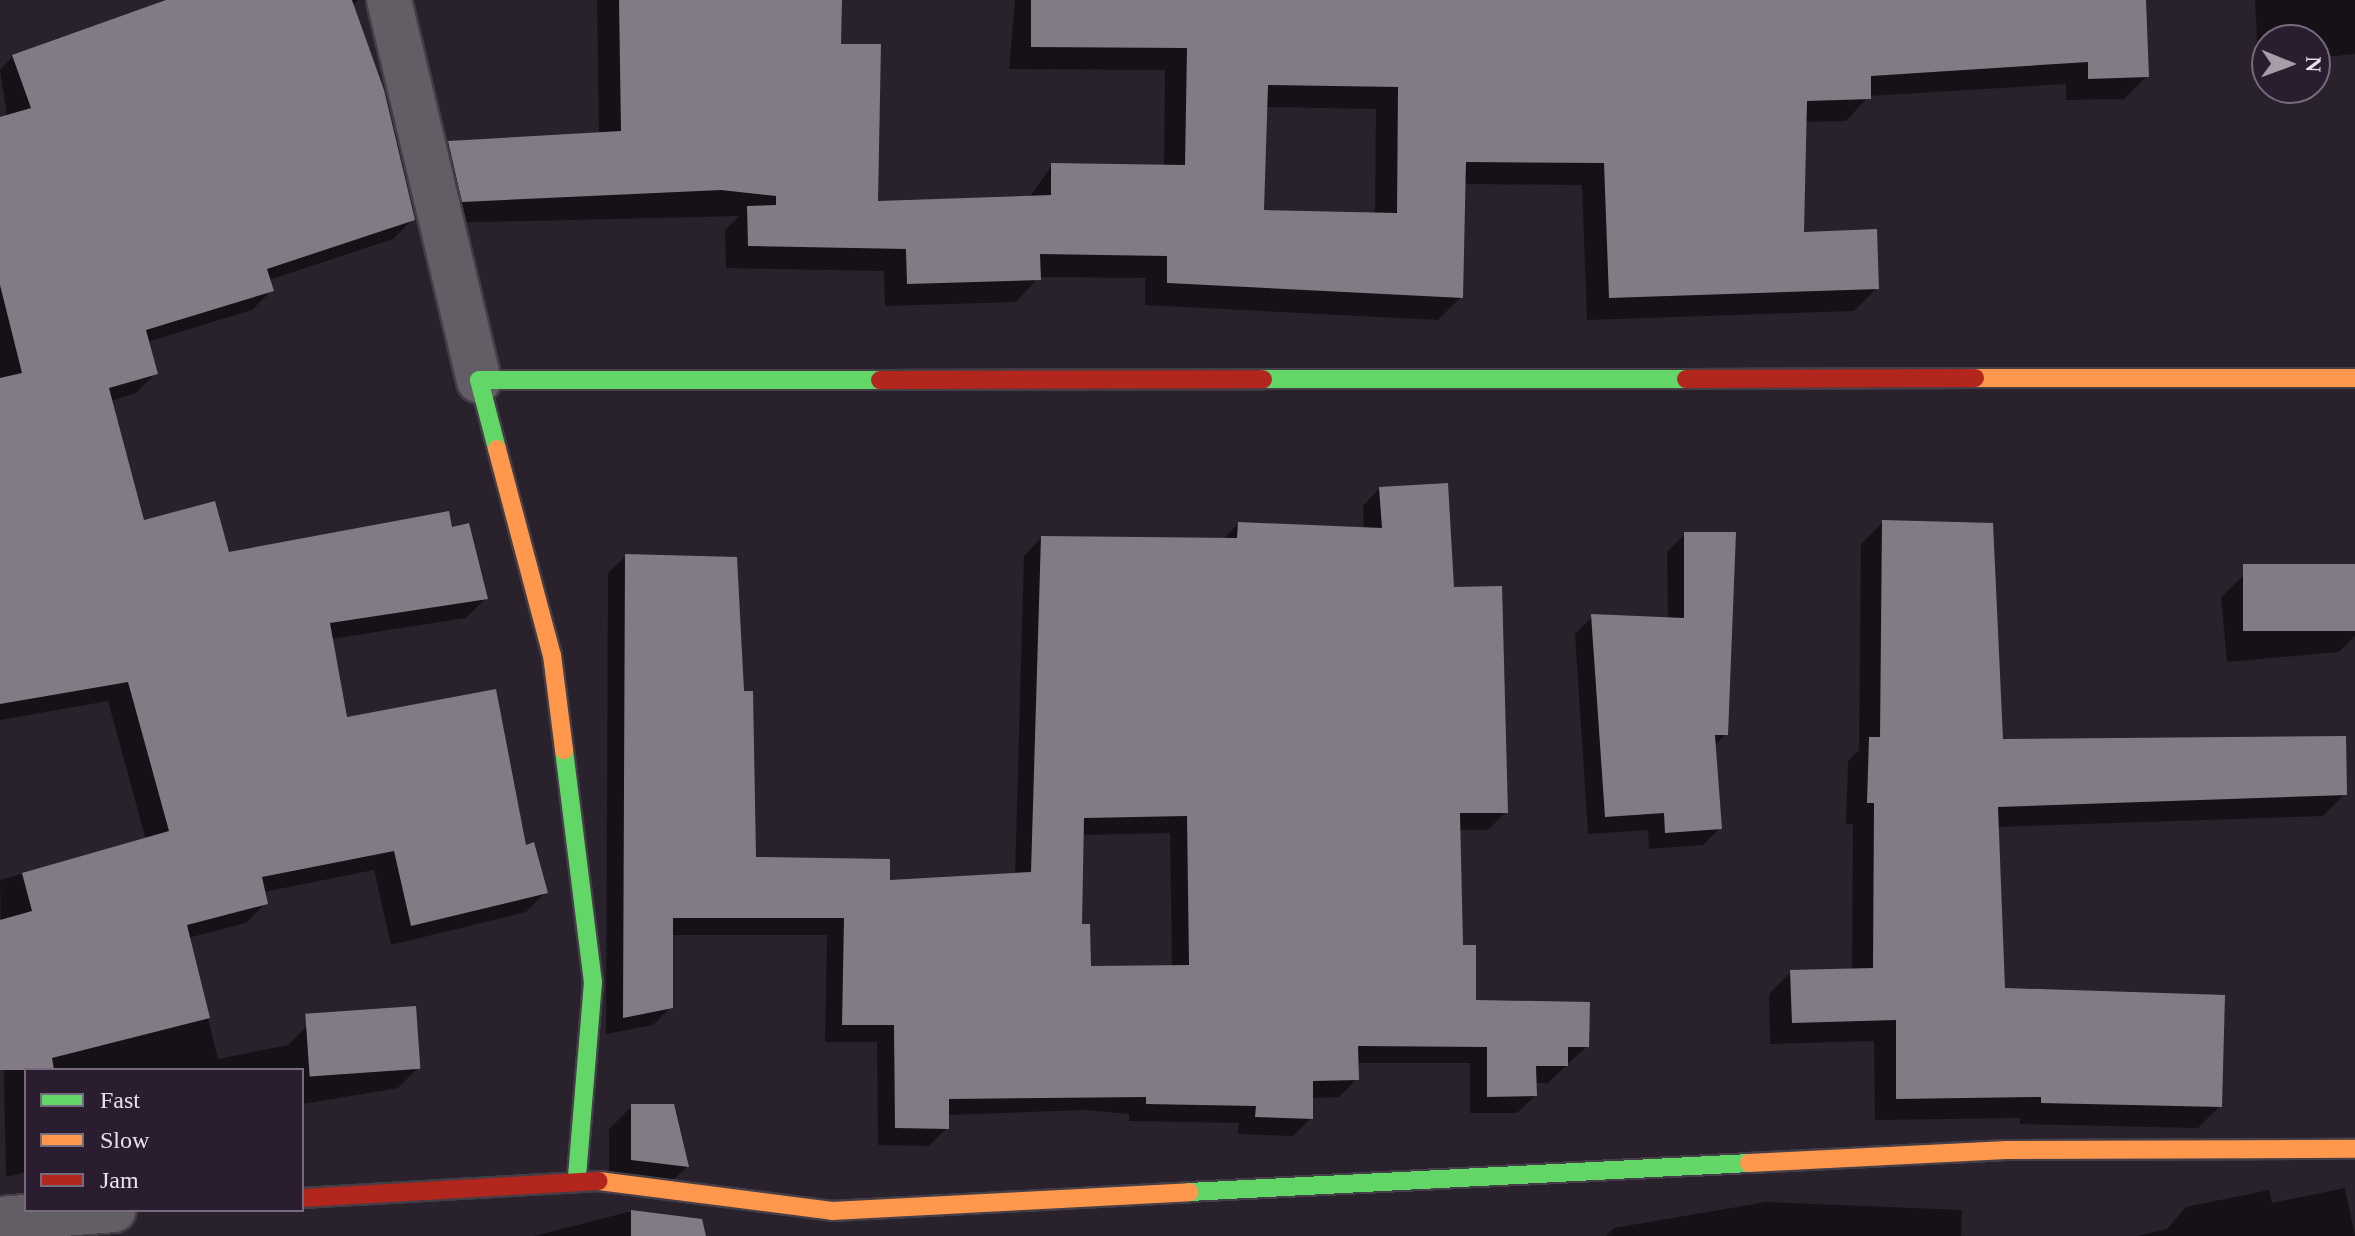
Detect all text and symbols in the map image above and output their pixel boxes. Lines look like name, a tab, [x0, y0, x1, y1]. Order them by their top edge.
north arrow	[2251, 24, 2331, 104]
text: N	[2301, 56, 2326, 73]
legend	[24, 1068, 304, 1212]
text: Fast	[100, 1087, 140, 1113]
text: Slow	[100, 1127, 149, 1153]
text: Jam	[100, 1167, 139, 1193]

